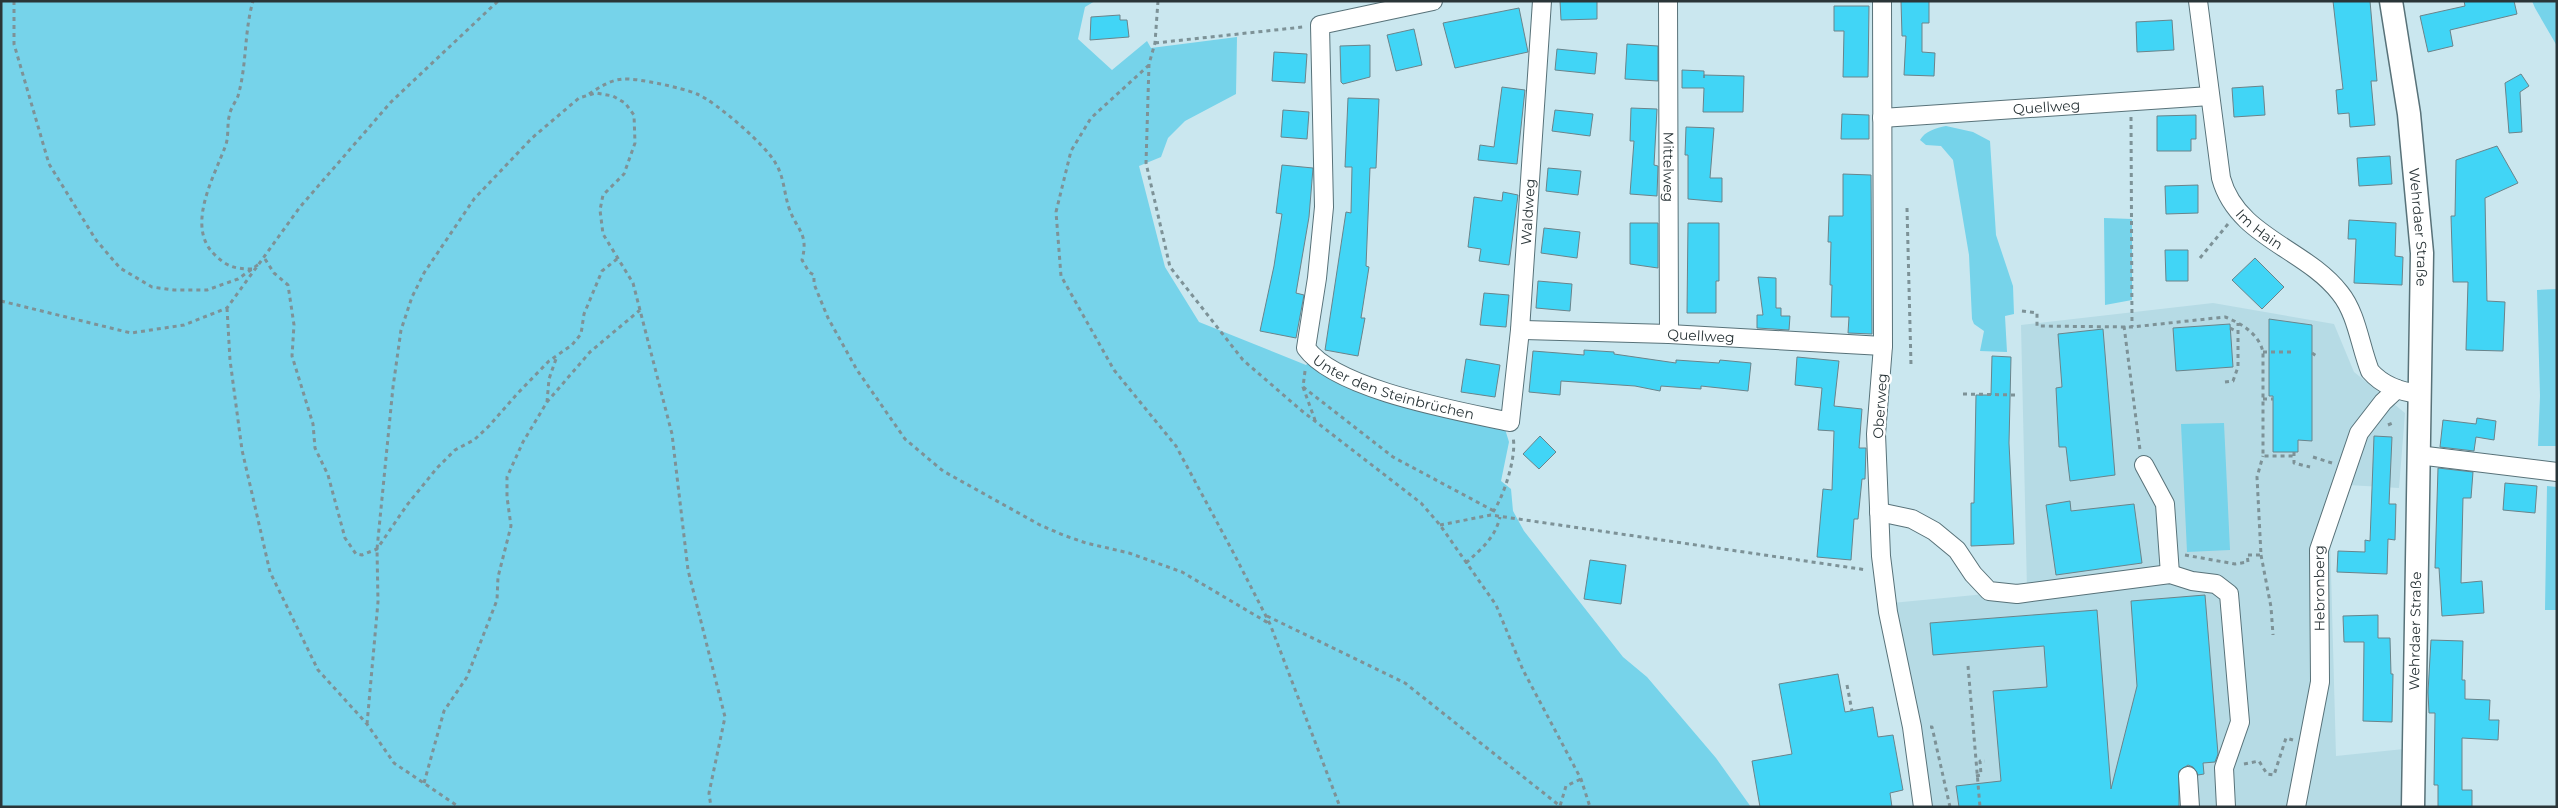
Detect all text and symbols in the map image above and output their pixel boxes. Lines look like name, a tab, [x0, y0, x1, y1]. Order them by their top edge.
street label: Quellweg	[2012, 96, 2081, 118]
street label: Mittelweg	[1659, 132, 1678, 202]
street label: Wehrdaer Straße	[2405, 167, 2431, 287]
street label: Waldweg	[1517, 178, 1539, 246]
street label: Im Hain	[2232, 205, 2286, 254]
street label: Quellweg	[1667, 325, 1735, 347]
street label: Unter den Steinbrüchen	[1309, 351, 1476, 423]
street label: Oberweg	[1869, 373, 1891, 439]
street label: Hebronberg	[2310, 545, 2329, 631]
street label: Wehrdaer Straße	[2405, 571, 2425, 691]

